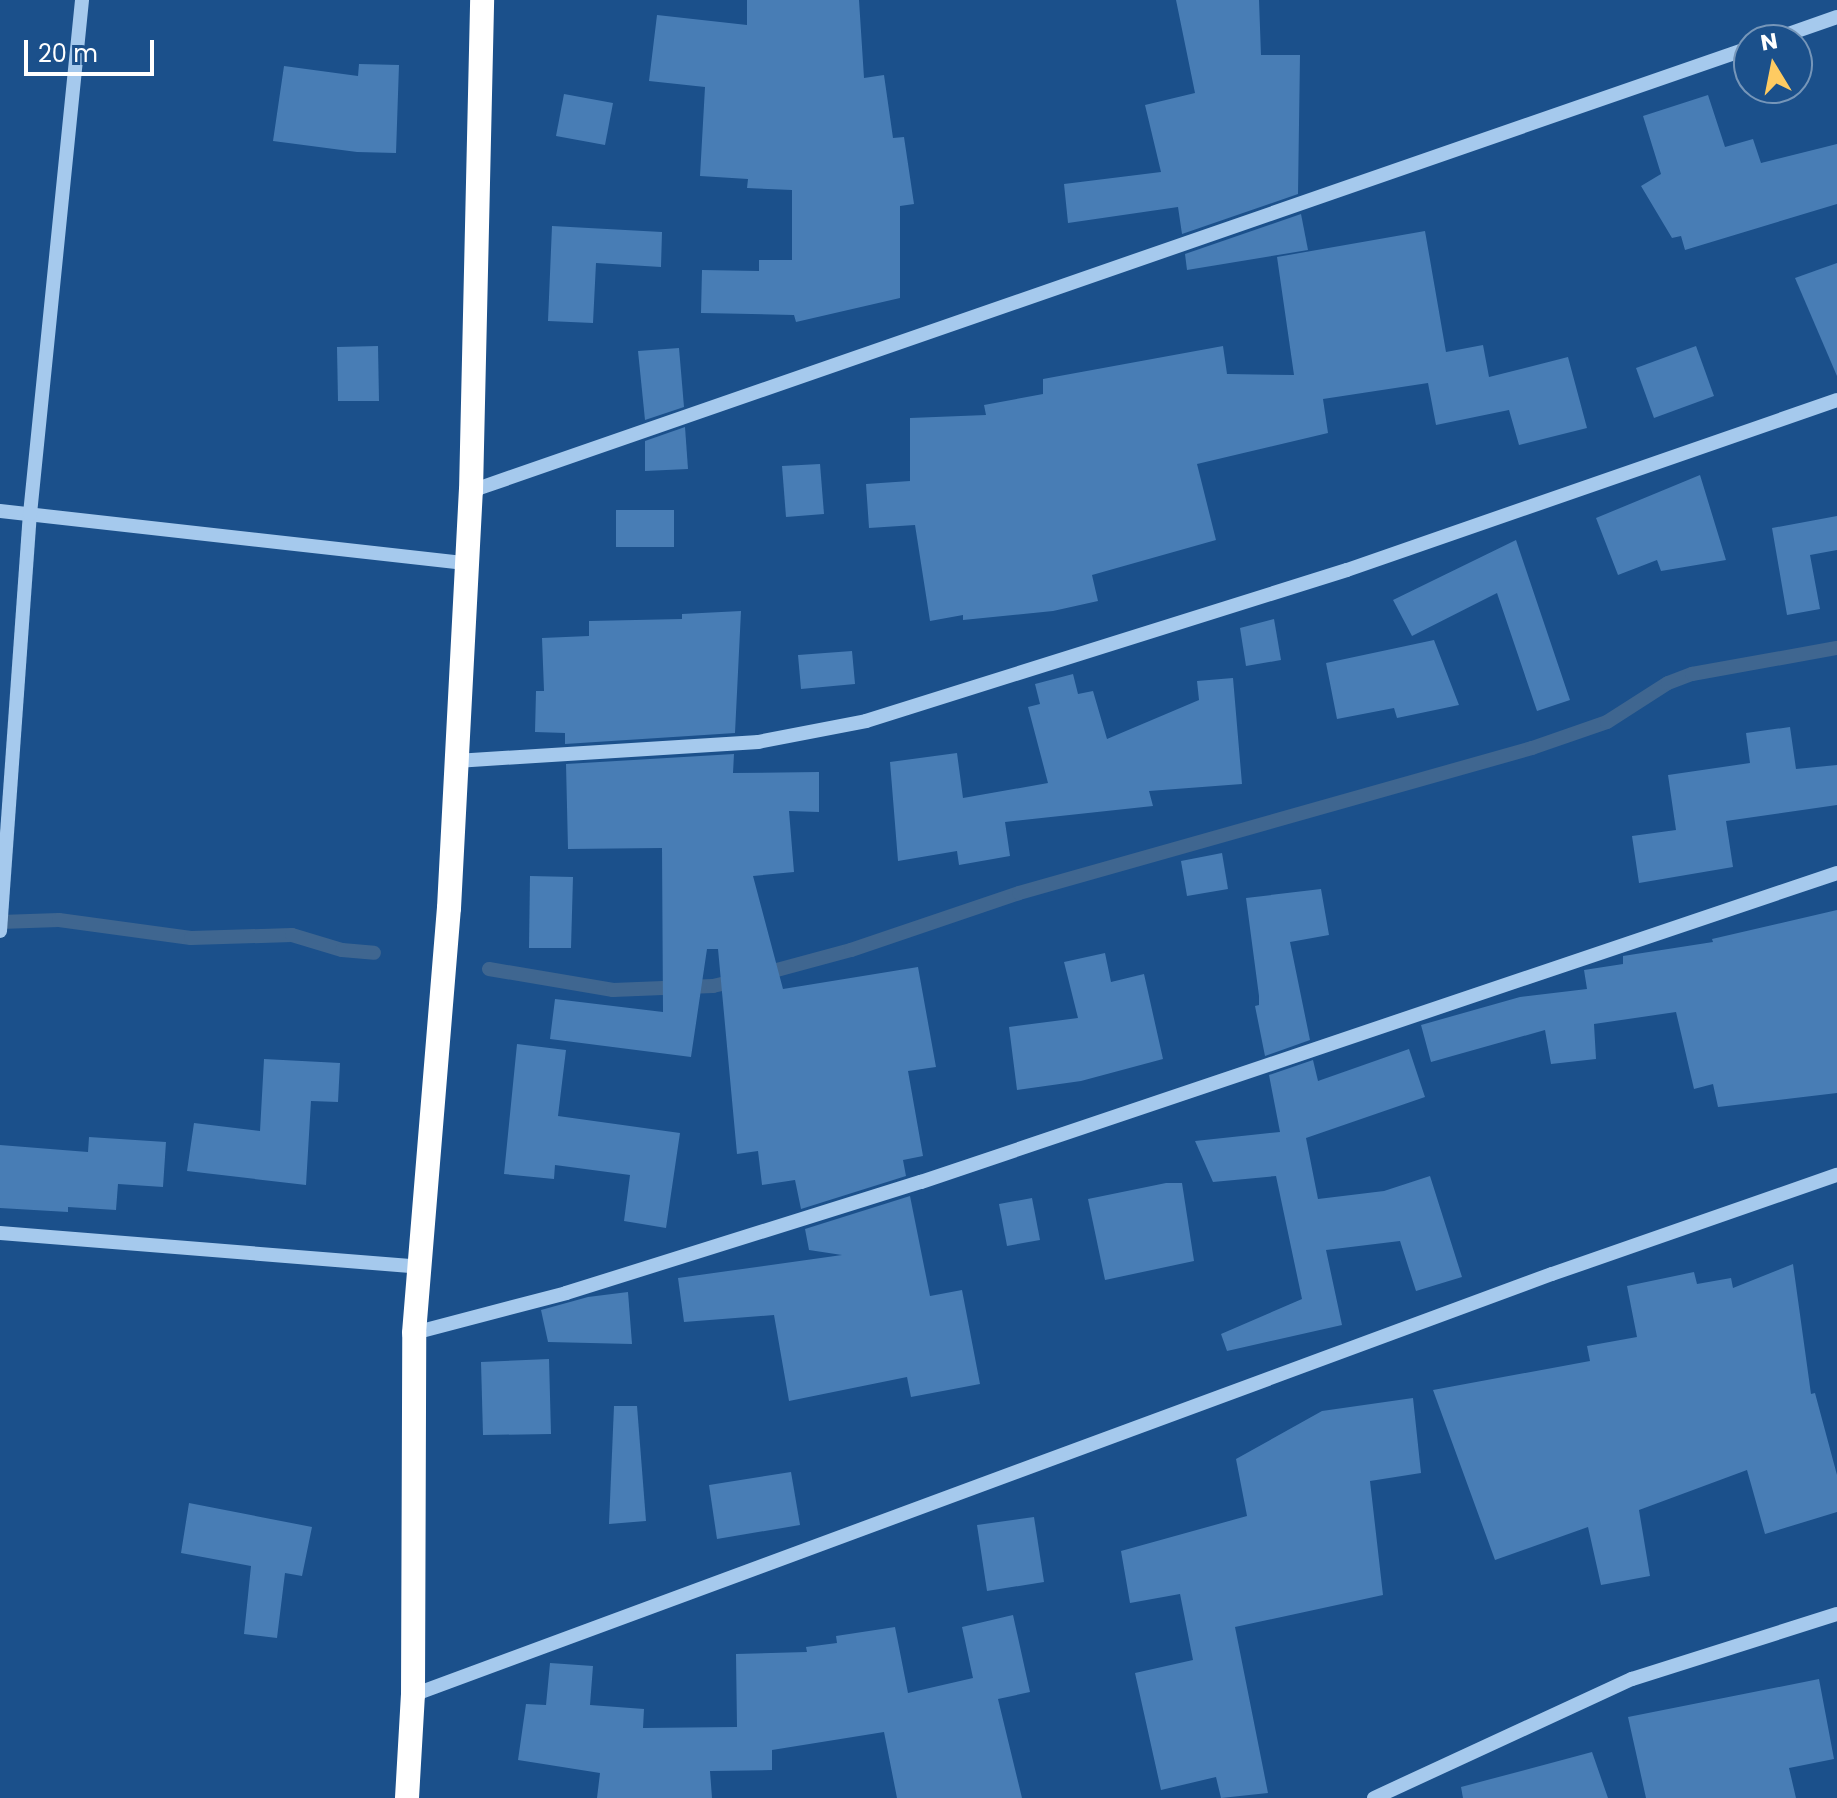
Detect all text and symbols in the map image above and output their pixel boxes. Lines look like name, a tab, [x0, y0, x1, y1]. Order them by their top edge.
scale bar	[28, 24, 158, 74]
north arrow	[1733, 24, 1813, 104]
text: N	[1758, 25, 1780, 59]
text: 20 m	[38, 37, 98, 70]

